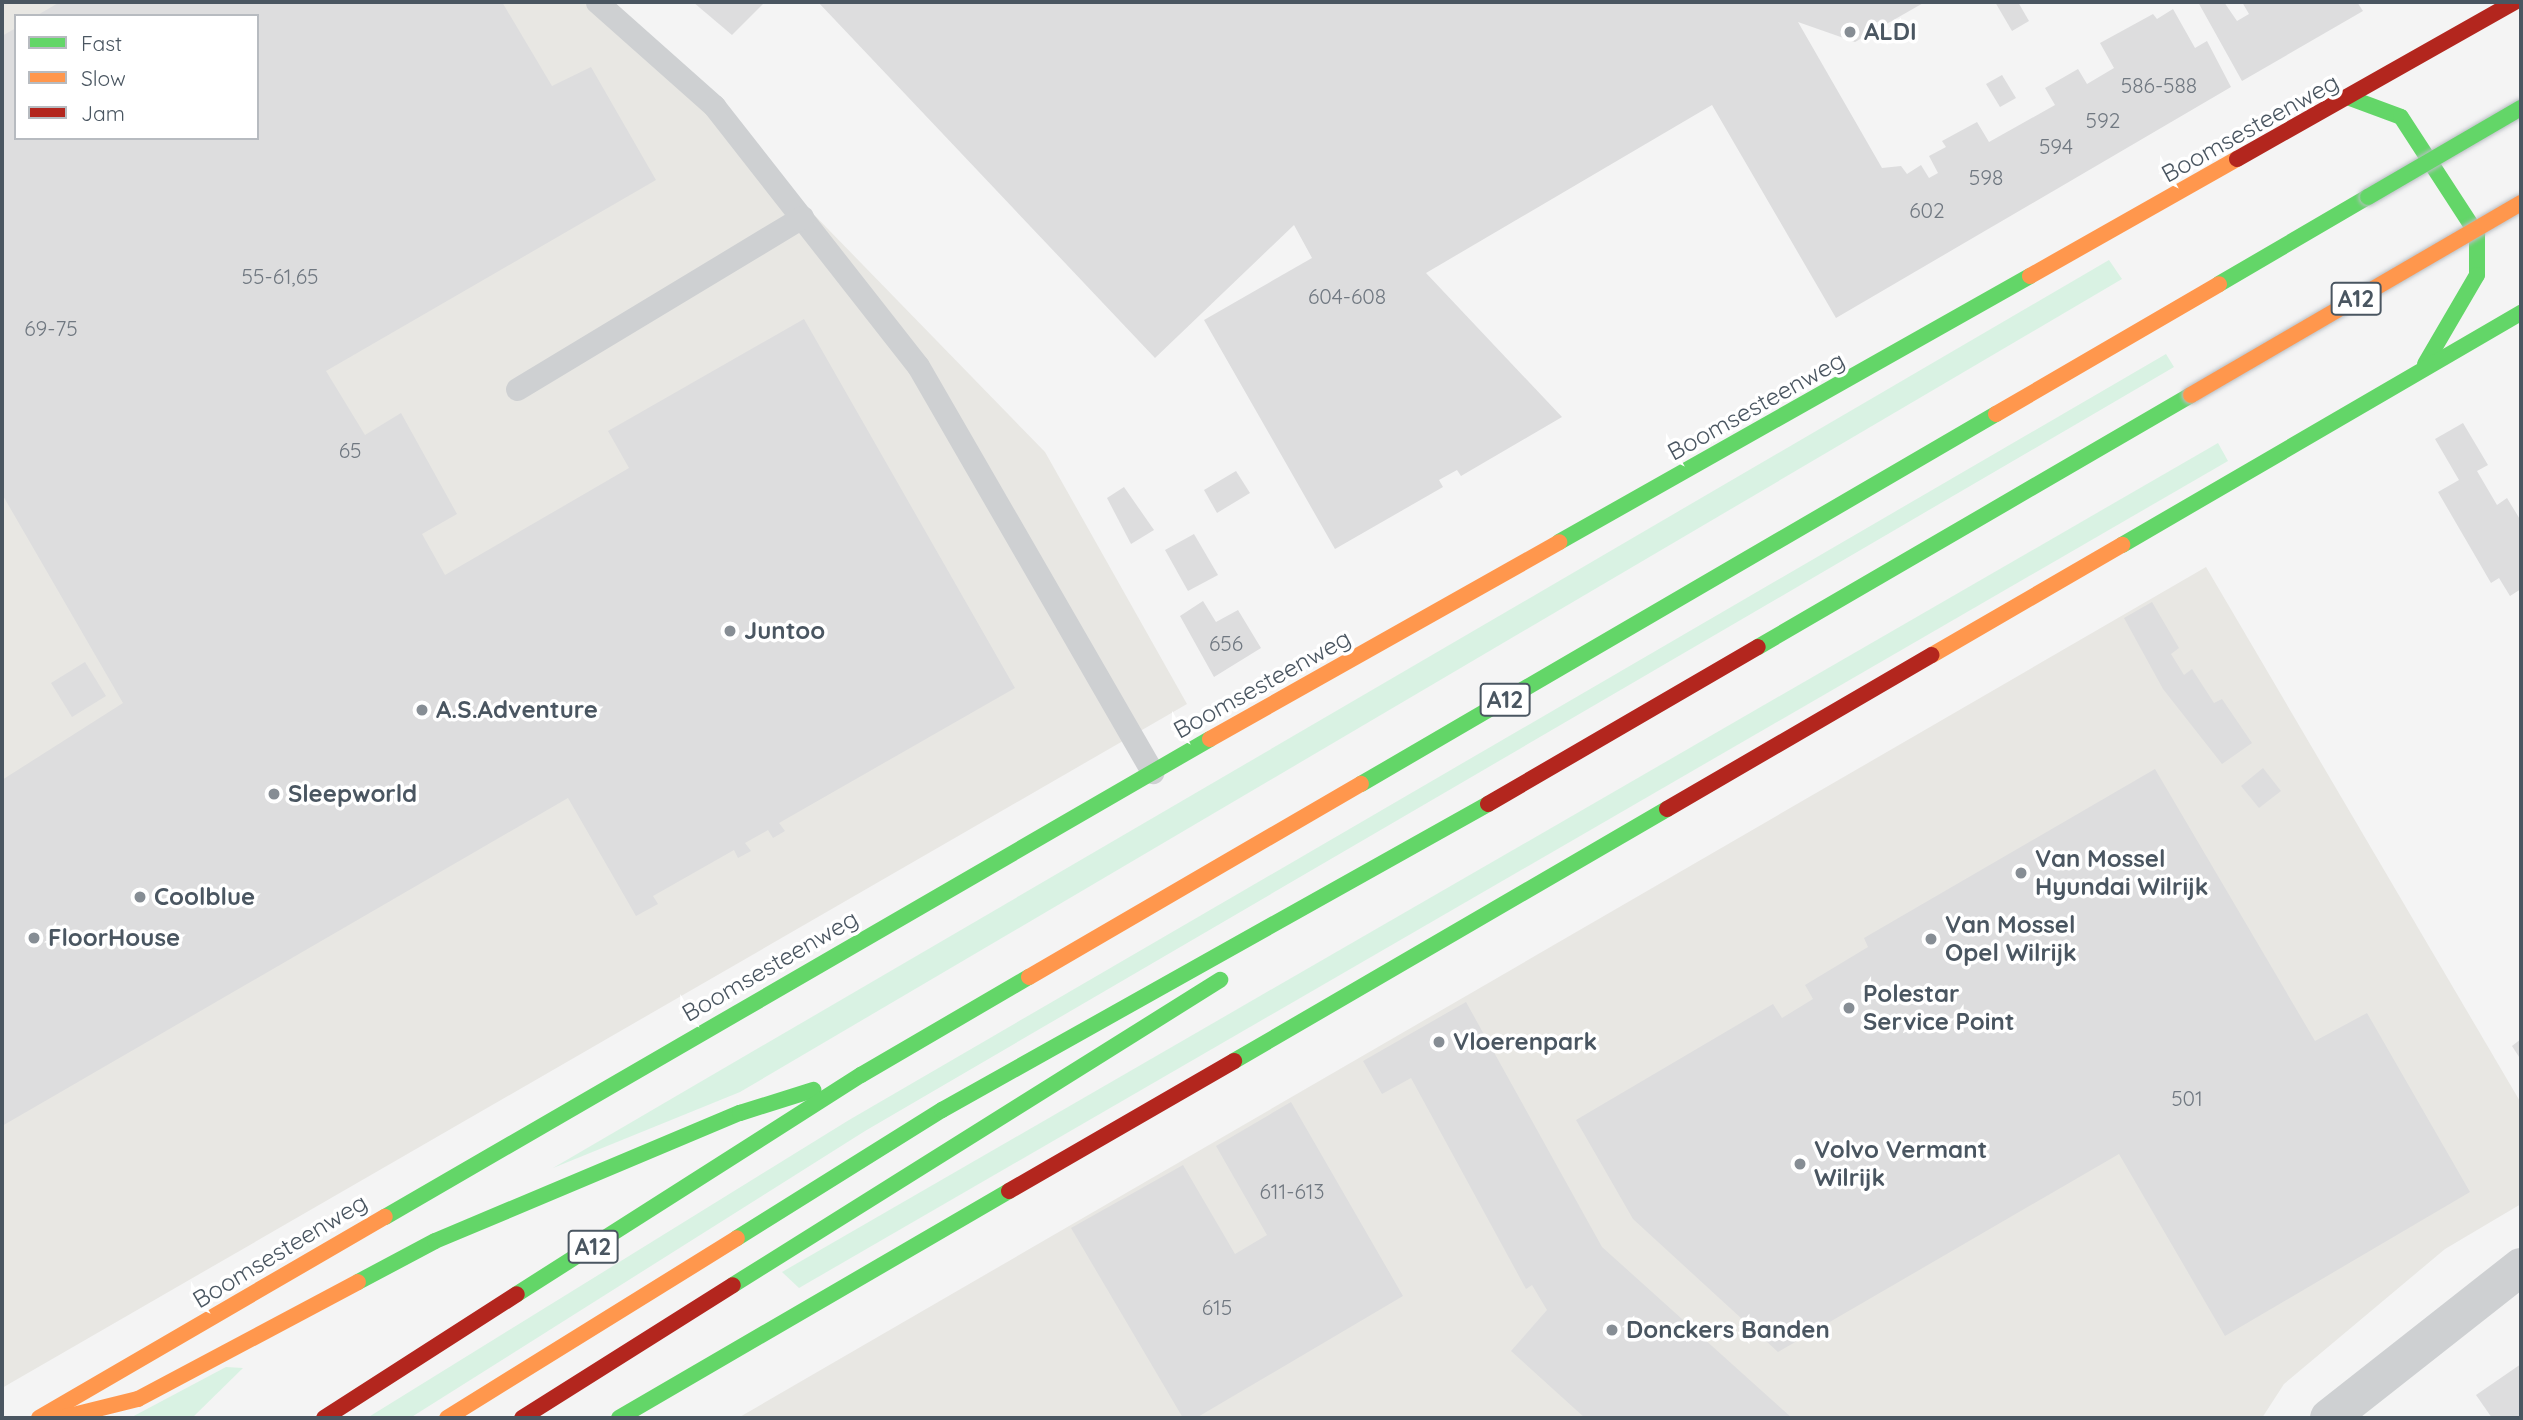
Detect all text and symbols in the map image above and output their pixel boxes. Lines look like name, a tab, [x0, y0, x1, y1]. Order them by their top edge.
legend	[14, 14, 259, 140]
place label: ALDI	[1864, 18, 1917, 46]
marker: ALDI	[1842, 24, 1858, 40]
text: Fast	[81, 30, 122, 56]
text: Slow	[81, 65, 126, 91]
street label: Boomsesteenweg	[2156, 67, 2344, 189]
house number: 586-588	[2121, 72, 2197, 98]
text: Jam	[81, 100, 125, 126]
house number: 592	[2086, 107, 2120, 133]
house number: 594	[2039, 133, 2073, 159]
house number: 598	[1969, 164, 2003, 190]
house number: 602	[1909, 197, 1945, 223]
house number: 55-61,65	[242, 263, 318, 289]
road number: A12	[2330, 280, 2382, 318]
house number: 604-608	[1308, 283, 1386, 309]
house number: 69-75	[24, 315, 78, 341]
street label: Boomsesteenweg	[1662, 345, 1850, 467]
house number: 65	[339, 437, 361, 463]
place label: Juntoo	[744, 617, 825, 645]
marker: Juntoo	[722, 623, 738, 639]
street label: Boomsesteenweg	[1168, 623, 1356, 745]
house number: 656	[1209, 630, 1243, 656]
road number: A12	[1479, 680, 1531, 720]
place label: A.S.Adventure	[436, 696, 598, 724]
marker: A.S.Adventure	[414, 702, 430, 718]
place label: Sleepworld	[288, 780, 417, 808]
marker: Sleepworld	[266, 786, 282, 802]
place label: Van Mossel Hyundai Wilrijk	[2035, 845, 2208, 901]
marker: Van Mossel Hyundai Wilrijk	[2013, 865, 2029, 881]
place label: Coolblue	[154, 883, 255, 911]
marker: Coolblue	[132, 889, 148, 905]
street label: Boomsesteenweg	[677, 904, 863, 1028]
place label: Van Mossel Opel Wilrijk	[1945, 911, 2077, 967]
place label: FloorHouse	[48, 924, 180, 952]
marker: FloorHouse	[26, 930, 42, 946]
marker: Van Mossel Opel Wilrijk	[1923, 931, 1939, 947]
place label: Polestar Service Point	[1863, 980, 2015, 1036]
marker: Polestar Service Point	[1841, 1000, 1857, 1016]
place label: Vloerenpark	[1453, 1028, 1597, 1056]
marker: Vloerenpark	[1431, 1034, 1447, 1050]
house number: 501	[2171, 1085, 2203, 1111]
place label: Volvo Vermant Wilrijk	[1814, 1136, 1987, 1192]
marker: Volvo Vermant Wilrijk	[1792, 1156, 1808, 1172]
house number: 611-613	[1260, 1178, 1324, 1204]
street label: Boomsesteenweg	[188, 1188, 372, 1314]
road number: A12	[567, 1228, 619, 1266]
house number: 615	[1202, 1294, 1232, 1320]
place label: Donckers Banden	[1626, 1316, 1830, 1344]
marker: Donckers Banden	[1604, 1322, 1620, 1338]

